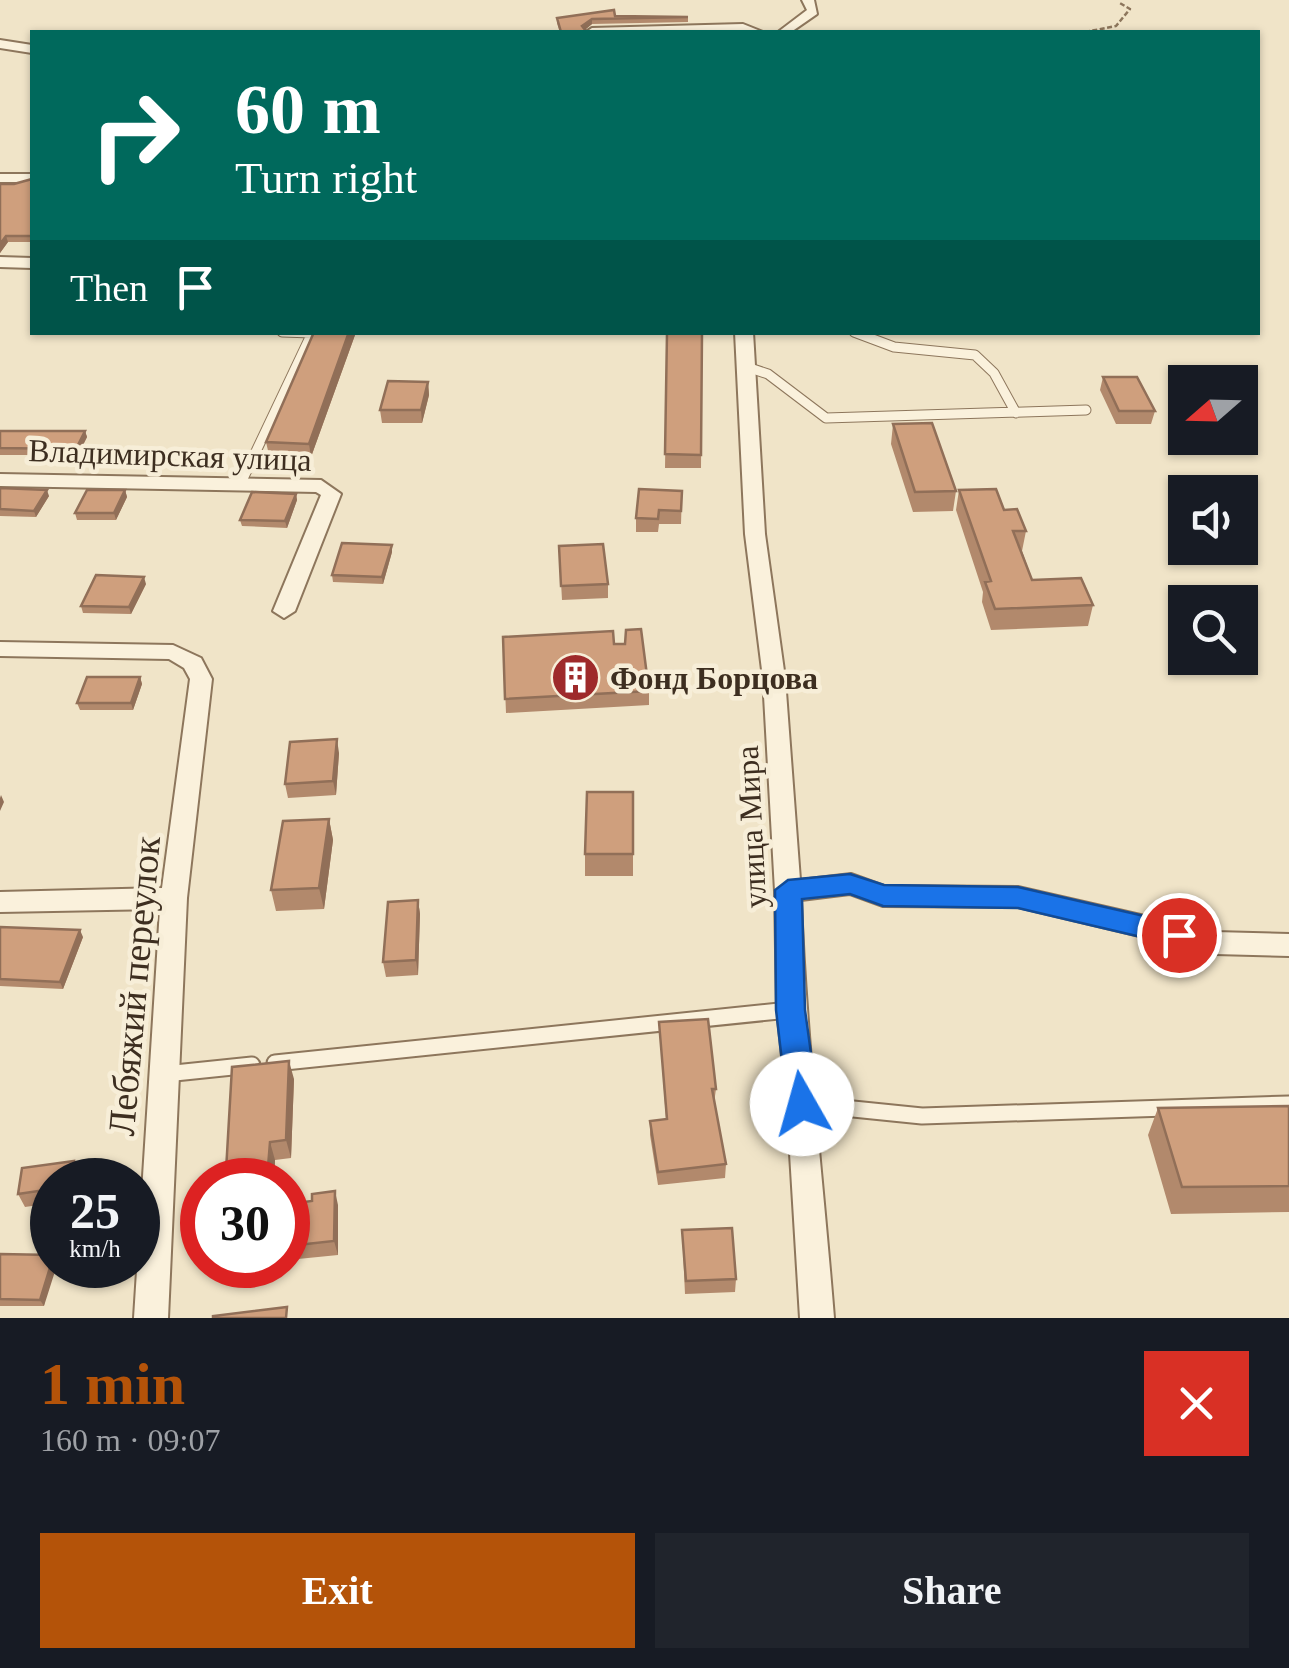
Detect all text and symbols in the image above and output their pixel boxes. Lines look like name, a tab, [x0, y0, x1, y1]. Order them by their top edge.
icon: right	[70, 70, 200, 200]
text: 60 m	[235, 71, 381, 148]
text: Turn right	[235, 153, 417, 203]
icon: arrive	[168, 260, 223, 315]
text: Then	[70, 267, 148, 309]
north arrow	[1168, 365, 1258, 455]
map controls	[1168, 365, 1258, 675]
street label: Владимирская улица	[28, 432, 312, 478]
button: sound	[1168, 475, 1258, 565]
button: search	[1168, 585, 1258, 675]
building icon: Фонд Борцова	[549, 652, 601, 704]
place label: Фонд Борцова	[610, 660, 818, 696]
street label: улица Мира	[729, 745, 773, 909]
street label: Лебяжий переулок	[100, 834, 168, 1138]
pin	[1137, 893, 1222, 978]
icon: arrive	[1152, 908, 1207, 963]
position arrow	[750, 1052, 854, 1156]
speed limit sign: 30	[180, 1158, 310, 1288]
text: 25	[70, 1183, 120, 1239]
text: km/h	[69, 1235, 121, 1262]
text: 1 min	[40, 1351, 185, 1417]
button: close	[1144, 1351, 1249, 1456]
text: 160 m · 09:07	[40, 1422, 220, 1458]
button: Exit	[40, 1533, 635, 1648]
button: Share	[655, 1533, 1249, 1648]

